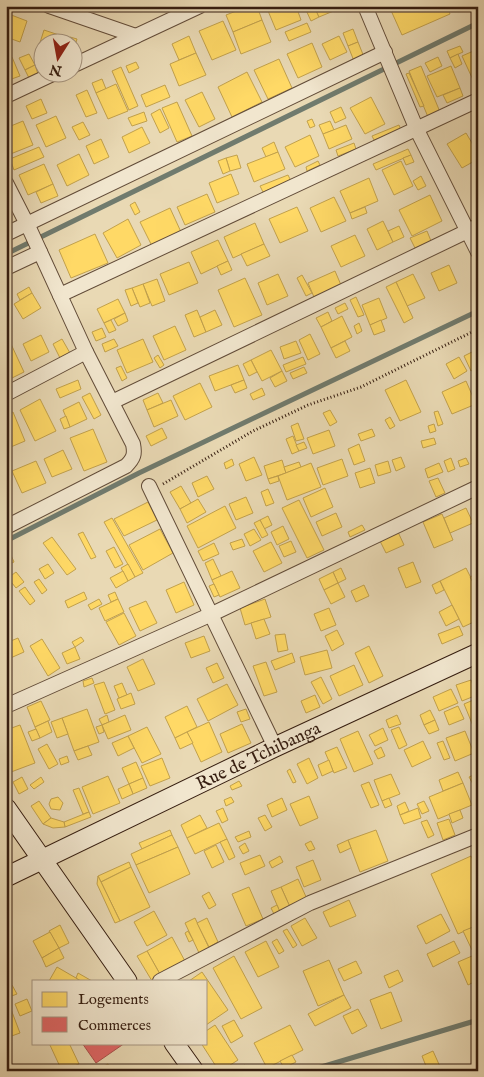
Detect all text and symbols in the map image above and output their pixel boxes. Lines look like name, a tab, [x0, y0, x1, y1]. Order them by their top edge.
north arrow	[32, 32, 82, 82]
text: N	[48, 60, 64, 80]
street label: Rue de Tchibanga	[193, 717, 325, 796]
legend	[32, 980, 208, 1044]
text: Logements	[78, 990, 149, 1009]
text: Commerces	[78, 1016, 151, 1035]

